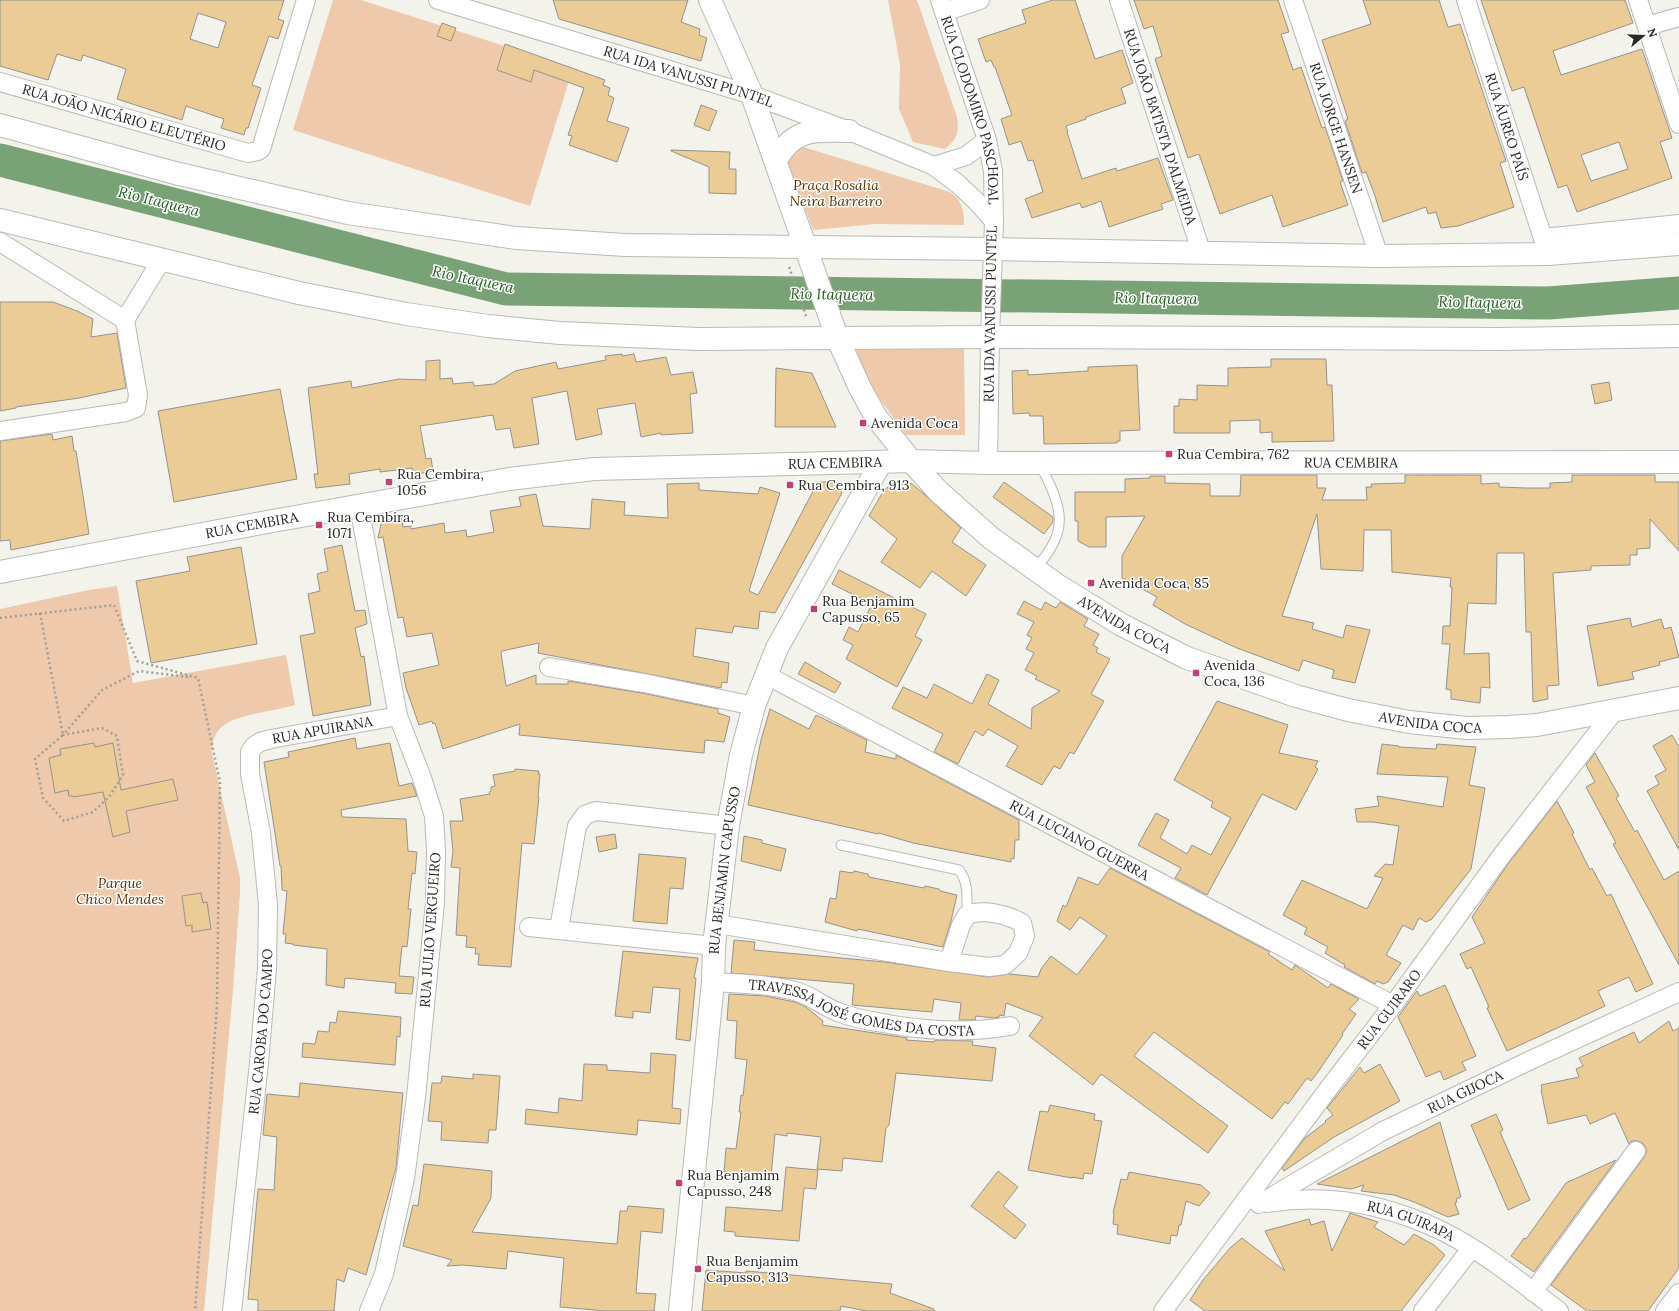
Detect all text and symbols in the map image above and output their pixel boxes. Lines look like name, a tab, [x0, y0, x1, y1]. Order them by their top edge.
street label: RUA CLODOMIRO PASCHOAL	[937, 13, 1003, 205]
north arrow	[1623, 16, 1663, 56]
street label: RUA JOÃO BATISTA D'ALMEIDA	[1120, 26, 1201, 227]
text: N	[1644, 26, 1661, 40]
street label: RUA IDA VANUSSI PUNTEL	[601, 42, 776, 111]
street label: RUA JORGE HANSEN	[1306, 60, 1366, 196]
street label: RUA ÁUREO PAÍS	[1481, 70, 1533, 183]
street label: RUA JOÃO NICÁRIO ELEUTÉRIO	[20, 80, 228, 155]
park label: Praça Rosália Neira Barreiro	[790, 176, 882, 210]
water label: Rio Itaquera	[116, 182, 202, 220]
street label: RUA IDA VANUSSI PUNTEL	[979, 225, 1001, 403]
water label: Rio Itaquera	[430, 261, 516, 297]
water label: Rio Itaquera	[790, 284, 874, 304]
water label: Rio Itaquera	[1114, 288, 1198, 308]
water label: Rio Itaquera	[1438, 292, 1522, 312]
place label: Avenida Coca	[870, 414, 958, 432]
marker: Avenida Coca	[858, 418, 868, 428]
place label: Rua Cembira, 762	[1177, 445, 1290, 463]
marker: Rua Cembira, 762	[1164, 449, 1174, 459]
street label: RUA CEMBIRA	[788, 453, 882, 473]
street label: RUA CEMBIRA	[1304, 453, 1398, 472]
place label: Rua Cembira, 1056	[397, 465, 484, 499]
place label: Rua Cembira, 913	[798, 476, 910, 494]
marker: Rua Cembira, 1056	[384, 477, 394, 487]
marker: Rua Cembira, 913	[785, 480, 795, 490]
street label: RUA CEMBIRA	[204, 508, 300, 542]
place label: Rua Cembira, 1071	[327, 508, 414, 542]
marker: Rua Cembira, 1071	[314, 520, 324, 530]
place label: Avenida Coca, 85	[1098, 574, 1209, 592]
marker: Avenida Coca, 85	[1086, 578, 1096, 588]
street label: AVENIDA COCA	[1074, 591, 1174, 657]
place label: Rua Benjamim Capusso, 65	[822, 592, 915, 626]
marker: Rua Benjamim Capusso, 65	[809, 604, 819, 614]
place label: Avenida Coca, 136	[1203, 656, 1265, 690]
marker: Avenida Coca, 136	[1191, 668, 1201, 678]
street label: AVENIDA COCA	[1377, 707, 1482, 737]
street label: RUA APUIRANA	[271, 712, 374, 748]
street label: RUA BENJAMIN CAPUSSO	[705, 785, 744, 955]
street label: RUA LUCIANO GUERRA	[1006, 796, 1152, 884]
street label: RUA JULIO VERGUEIRO	[416, 852, 444, 1008]
park label: Parque Chico Mendes	[76, 874, 164, 908]
street label: RUA CAROBA DO CAMPO	[244, 948, 276, 1115]
street label: RUA GUIRARO	[1353, 966, 1425, 1053]
street label: TRAVESSA JOSÉ GOMES DA COSTA	[748, 975, 975, 1040]
street label: RUA GIJOCA	[1425, 1066, 1506, 1117]
place label: Rua Benjamim Capusso, 248	[687, 1166, 780, 1200]
marker: Rua Benjamim Capusso, 248	[674, 1178, 684, 1188]
street label: RUA GUIRAPA	[1365, 1197, 1458, 1245]
place label: Rua Benjamim Capusso, 313	[706, 1252, 799, 1286]
marker: Rua Benjamim Capusso, 313	[693, 1264, 703, 1274]

